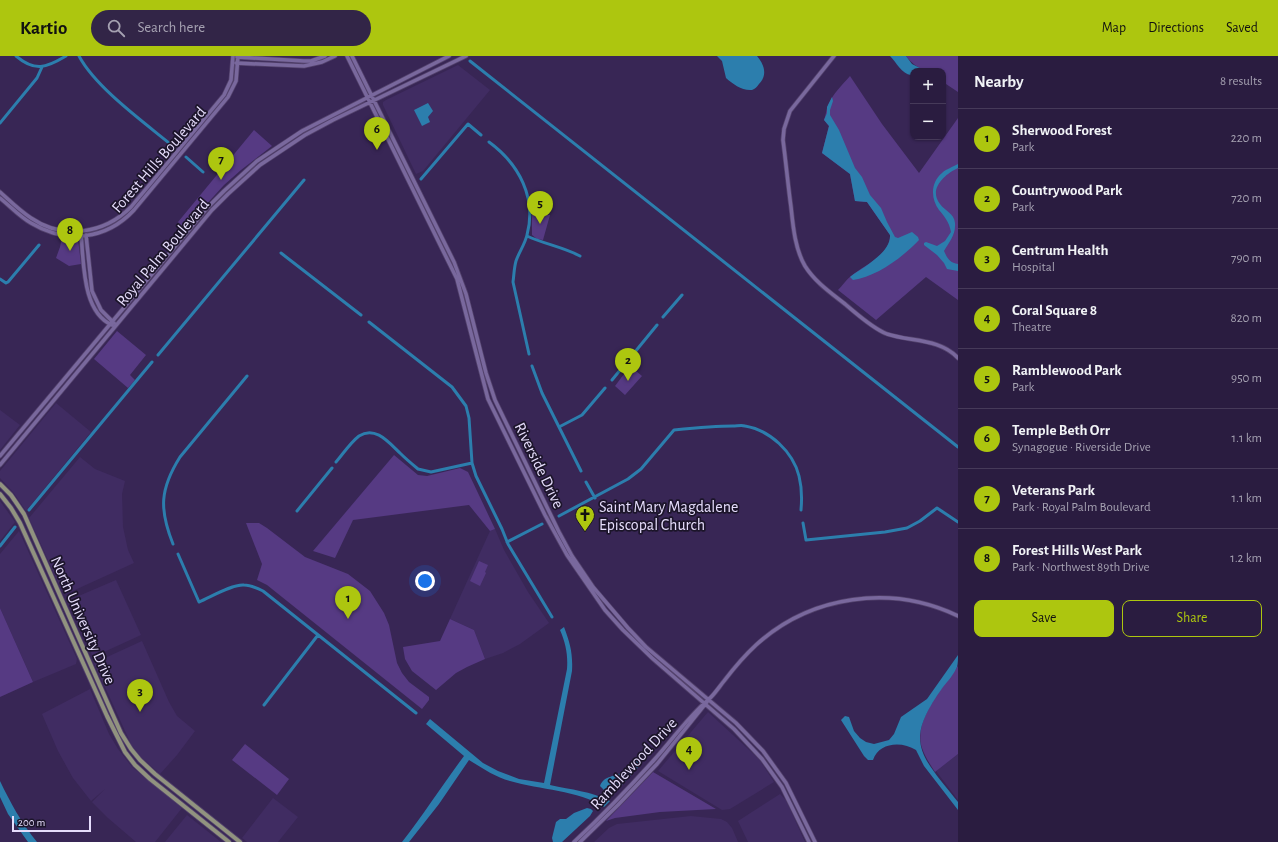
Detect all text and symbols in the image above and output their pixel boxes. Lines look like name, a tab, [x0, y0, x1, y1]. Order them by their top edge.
search box	[91, 10, 371, 46]
icon: search	[105, 17, 127, 39]
text: Kartio	[20, 19, 67, 38]
text: Search here	[137, 20, 205, 35]
text: Map	[1102, 21, 1126, 35]
text: Directions	[1148, 21, 1204, 35]
text: Saved	[1226, 21, 1258, 35]
map controls	[910, 68, 946, 140]
button: +	[910, 68, 946, 104]
text: Nearby	[974, 73, 1024, 90]
text: 8 results	[1220, 75, 1262, 88]
street label: Forest Hills Boulevard	[109, 104, 209, 216]
button: −	[910, 104, 946, 140]
pin: 6	[364, 117, 390, 150]
text: Sherwood Forest	[1012, 123, 1112, 138]
text: 1	[985, 132, 989, 145]
text: 220 m	[1231, 132, 1262, 145]
text: Park	[1012, 141, 1034, 154]
pin: 7	[208, 147, 234, 180]
text: Countrywood Park	[1012, 183, 1123, 198]
pin: 5	[527, 191, 553, 224]
text: 2	[984, 192, 990, 205]
text: 720 m	[1231, 192, 1262, 205]
street label: Royal Palm Boulevard	[114, 196, 213, 310]
text: Park	[1012, 201, 1034, 214]
pin: 8	[57, 218, 83, 251]
text: Centrum Health	[1012, 243, 1108, 258]
text: 3	[984, 252, 990, 265]
text: 790 m	[1231, 252, 1262, 265]
text: Hospital	[1012, 261, 1055, 274]
text: Coral Square 8	[1012, 303, 1097, 318]
text: 4	[984, 312, 990, 325]
text: 820 m	[1231, 312, 1262, 325]
text: Theatre	[1012, 321, 1051, 334]
pin: 2	[615, 348, 641, 381]
text: Ramblewood Park	[1012, 363, 1122, 378]
text: 5	[984, 372, 990, 385]
text: 950 m	[1231, 372, 1262, 385]
text: Park	[1012, 381, 1034, 394]
street label: Riverside Drive	[511, 420, 567, 511]
text: Temple Beth Orr	[1012, 423, 1110, 438]
text: 6	[984, 432, 990, 445]
text: 1.1 km	[1232, 432, 1262, 445]
text: Synagogue · Riverside Drive	[1012, 441, 1151, 454]
text: Veterans Park	[1012, 483, 1095, 498]
text: 7	[984, 492, 990, 505]
text: 1.1 km	[1232, 492, 1262, 505]
place label: Saint Mary Magdalene Episcopal Church	[599, 499, 738, 533]
text: Park · Royal Palm Boulevard	[1012, 501, 1151, 514]
church icon: Saint Mary Magdalene Episcopal Church	[574, 504, 596, 532]
text: Forest Hills West Park	[1012, 543, 1142, 558]
text: 8	[984, 552, 990, 565]
text: 1.2 km	[1230, 552, 1262, 565]
street label: North University Drive	[47, 554, 118, 687]
text: Park · Northwest 89th Drive	[1012, 561, 1149, 574]
your location	[415, 571, 435, 591]
pin: 1	[335, 586, 361, 619]
button: Save	[974, 600, 1114, 637]
button: Share	[1122, 600, 1262, 637]
pin: 3	[127, 679, 153, 712]
street label: Ramblewood Drive	[587, 715, 680, 813]
pin: 4	[676, 737, 702, 770]
scale bar	[12, 814, 91, 833]
text: 200 m	[18, 817, 45, 828]

